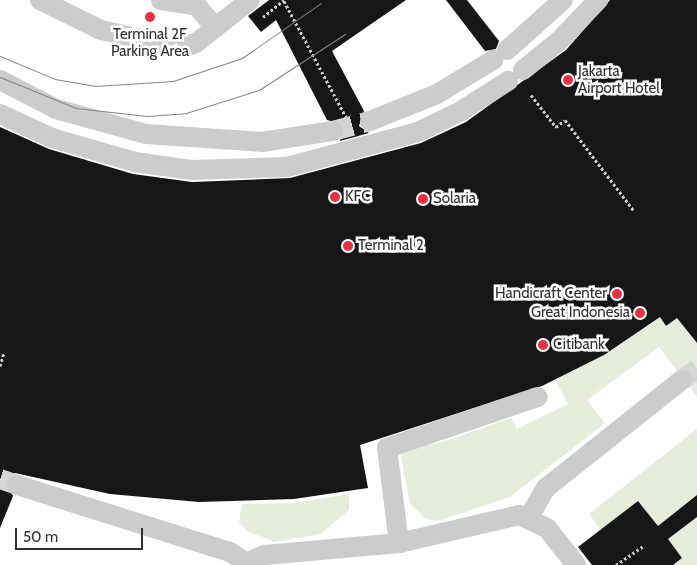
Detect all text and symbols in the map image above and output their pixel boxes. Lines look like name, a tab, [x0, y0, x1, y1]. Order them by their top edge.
marker: Terminal 2F Parking Area	[144, 11, 156, 23]
place label: Terminal 2F Parking Area	[111, 25, 189, 60]
place label: Jakarta Airport Hotel	[578, 62, 660, 97]
marker: Jakarta Airport Hotel	[562, 74, 574, 86]
place label: KFC	[345, 188, 370, 206]
place label: Solaria	[433, 190, 476, 208]
marker: KFC	[329, 191, 341, 203]
marker: Solaria	[417, 193, 429, 205]
place label: Terminal 2	[358, 237, 424, 255]
marker: Terminal 2	[342, 240, 354, 252]
place label: Handicraft Center	[495, 285, 607, 303]
marker: Handicraft Center	[611, 288, 623, 300]
place label: Great Indonesia	[531, 304, 630, 322]
marker: Great Indonesia	[634, 307, 646, 319]
place label: Citibank	[553, 336, 605, 354]
marker: Citibank	[537, 339, 549, 351]
scale bar	[18, 518, 145, 550]
text: 50 m	[23, 528, 58, 546]

